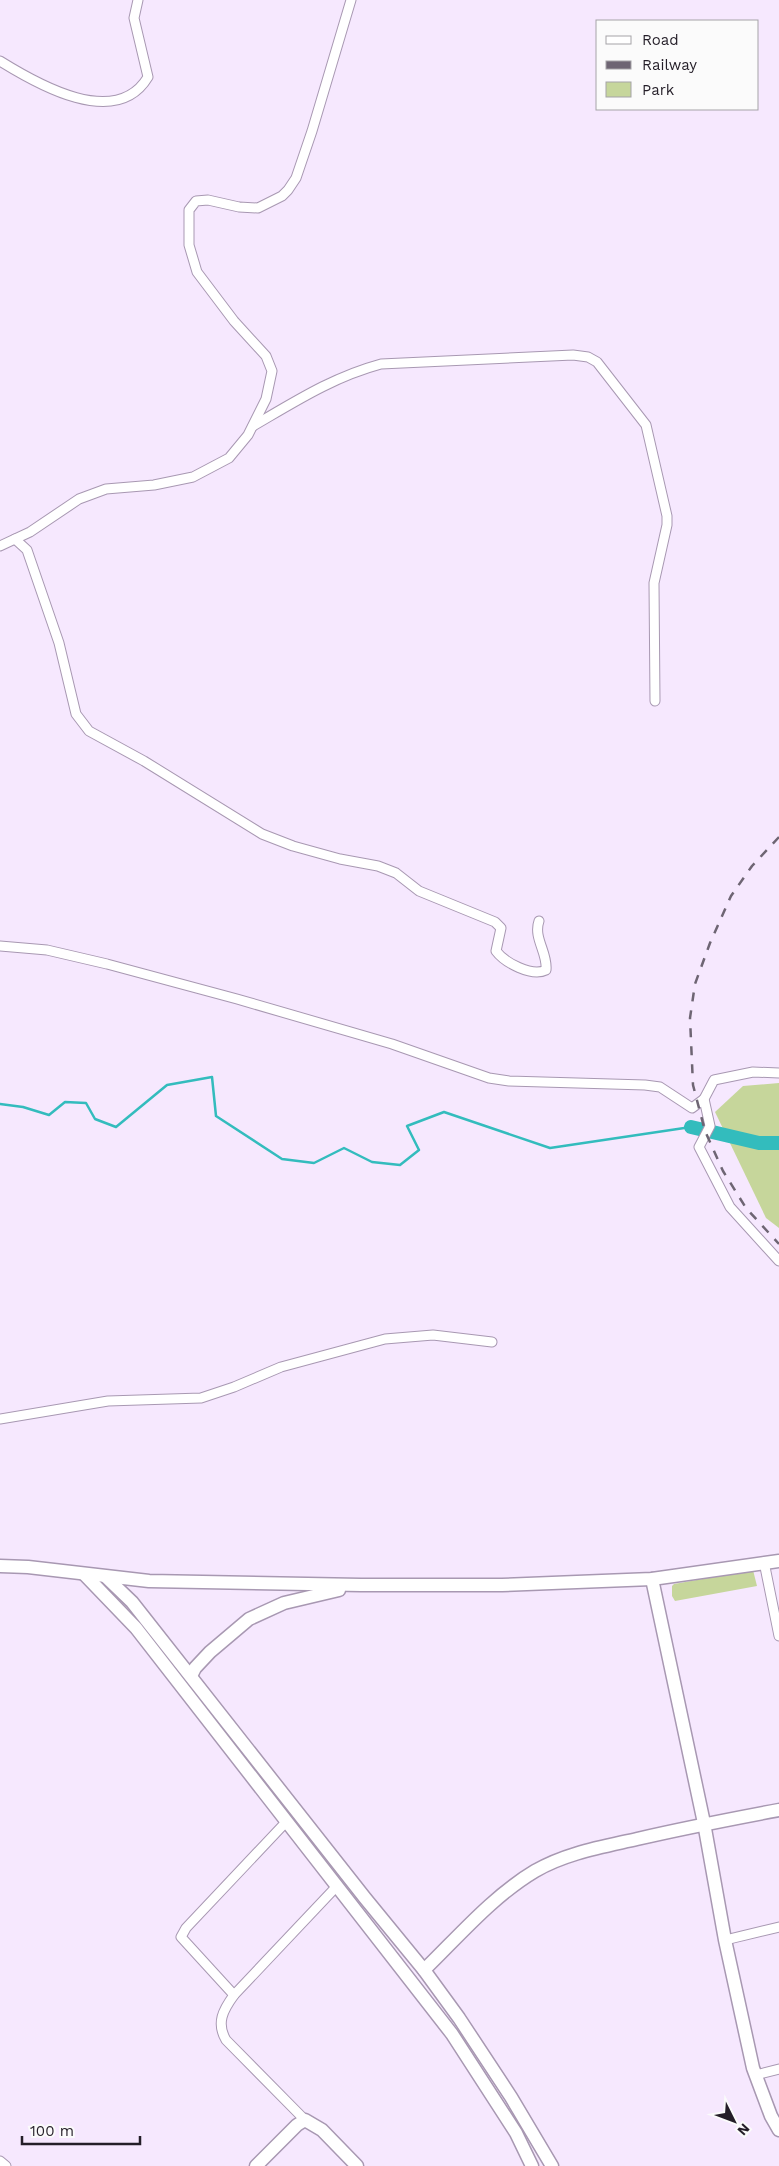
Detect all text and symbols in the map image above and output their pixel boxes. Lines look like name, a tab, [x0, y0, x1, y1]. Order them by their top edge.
legend	[596, 20, 759, 110]
text: Road	[642, 31, 679, 49]
text: Railway	[642, 56, 697, 74]
text: Park	[642, 81, 675, 99]
north arrow	[709, 2096, 759, 2146]
scale bar	[22, 2114, 140, 2146]
text: N	[734, 2120, 753, 2139]
text: 100 m	[30, 2122, 74, 2140]

